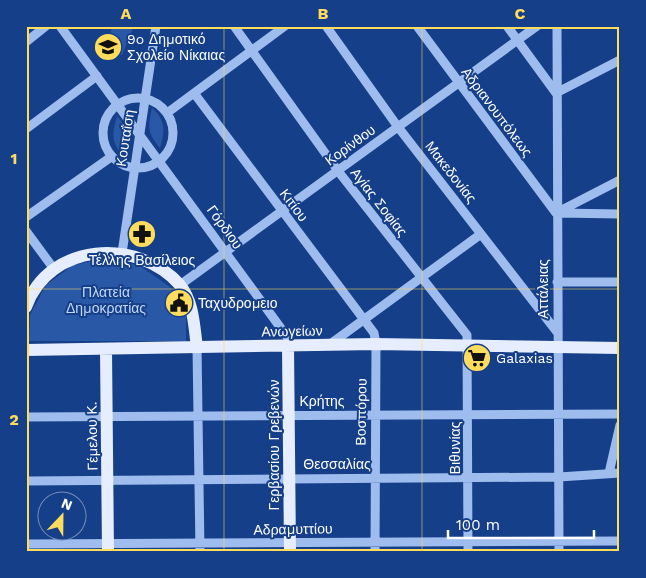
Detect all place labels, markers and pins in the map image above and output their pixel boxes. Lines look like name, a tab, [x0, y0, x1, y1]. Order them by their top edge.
place label: 9o Δημοτικό Σχολείο Νίκαιας	[127, 31, 225, 63]
school or university icon: 9o Δημοτικό Σχολείο Νίκαιας	[93, 32, 123, 62]
pharmacy icon: Τέλλης Βασίλειος	[127, 219, 157, 249]
place label: Τέλλης Βασίλειος	[89, 252, 196, 268]
public building icon: Ταχυδρομειο	[164, 288, 194, 318]
place label: Ταχυδρομειο	[198, 295, 278, 311]
supermarket icon: Galaxias	[462, 343, 492, 373]
place label: Galaxias	[496, 350, 553, 366]

